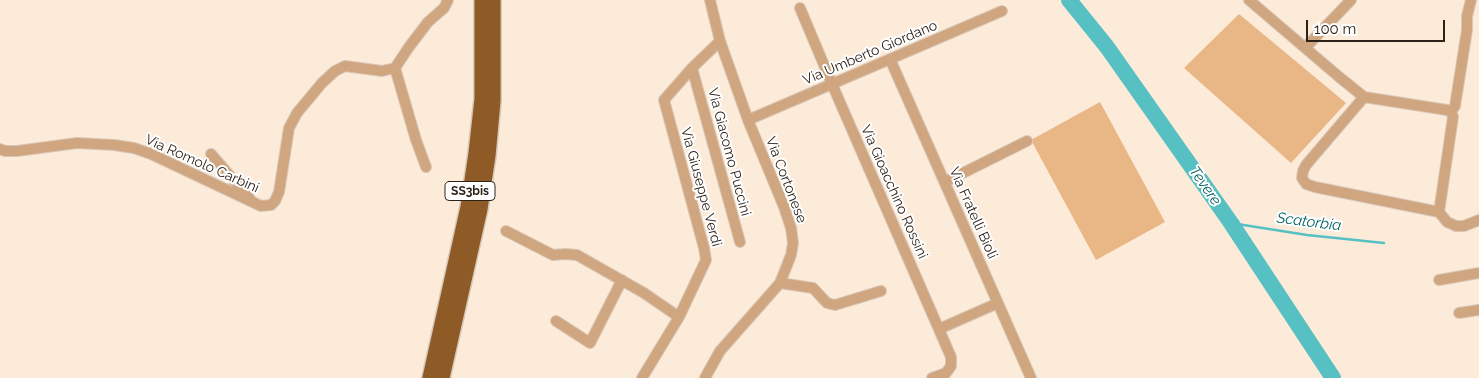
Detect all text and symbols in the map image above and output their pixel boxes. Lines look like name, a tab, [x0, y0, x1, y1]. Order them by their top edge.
scale bar	[1309, 10, 1448, 42]
street label: Via Umberto Giordano	[800, 17, 940, 89]
text: 100 m	[1314, 20, 1356, 38]
street label: Via Giacomo Puccini	[704, 86, 754, 218]
street label: Via Gioacchino Rossini	[857, 123, 931, 261]
street label: Via Giuseppe Verdi	[677, 126, 725, 248]
street label: Via Romolo Carbini	[142, 131, 262, 197]
street label: Via Cortonese	[762, 135, 810, 225]
water label: Tevere	[1185, 163, 1225, 209]
street label: Via Fratelli Bioli	[945, 165, 1001, 261]
road number: SS3bis	[445, 182, 495, 200]
water label: Scatorbia	[1276, 209, 1342, 235]

